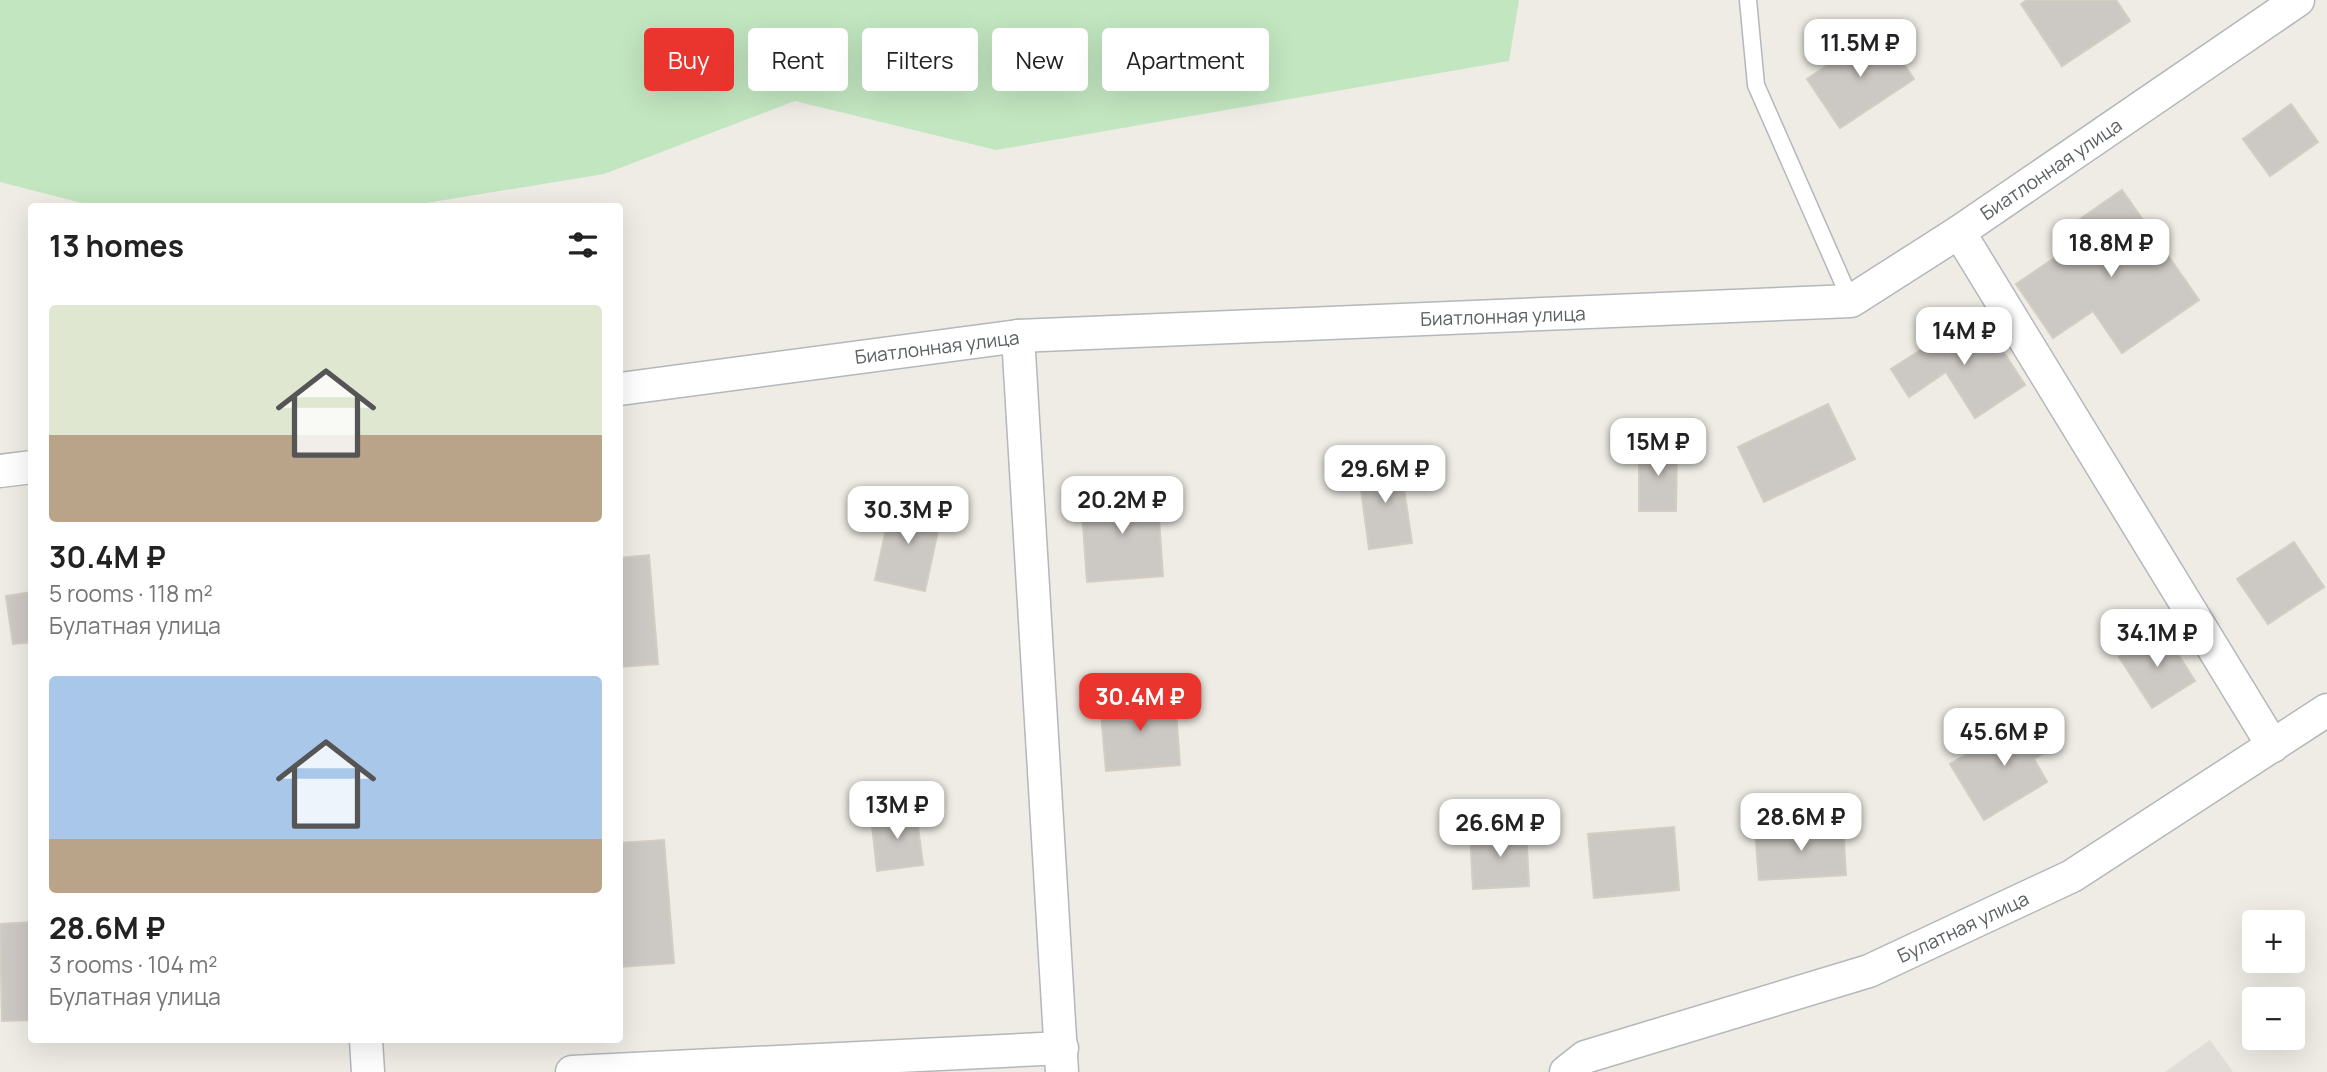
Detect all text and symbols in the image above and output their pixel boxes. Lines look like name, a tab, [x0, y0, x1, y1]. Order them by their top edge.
pin: 11.5M ₽	[1795, 20, 1925, 79]
text: 11.5M ₽	[1820, 26, 1900, 58]
chip: Buy	[644, 28, 734, 91]
chip: Rent	[748, 28, 848, 91]
chip: Filters	[862, 28, 978, 91]
chip: New	[992, 28, 1088, 91]
chip: Apartment	[1102, 28, 1269, 91]
street label: Биатлонная улица	[1975, 112, 2127, 226]
pin: 18.8M ₽	[2046, 219, 2176, 279]
text: 13 homes	[49, 225, 184, 266]
icon: filters	[564, 226, 602, 264]
text: 18.8M ₽	[2068, 226, 2154, 258]
street label: Биатлонная улица	[1420, 300, 1586, 332]
pin: 14M ₽	[1915, 308, 2013, 367]
text: 14M ₽	[1932, 314, 1996, 346]
street label: Биатлонная улица	[853, 324, 1021, 370]
icon: home	[263, 350, 389, 476]
pin: 15M ₽	[1609, 419, 1707, 478]
text: 15M ₽	[1626, 425, 1690, 457]
pin: 29.6M ₽	[1320, 446, 1450, 505]
text: 29.6M ₽	[1340, 452, 1430, 484]
pin: 20.2M ₽	[1057, 476, 1187, 536]
text: 20.2M ₽	[1077, 483, 1167, 515]
pin: 30.3M ₽	[843, 486, 973, 546]
text: 30.3M ₽	[864, 493, 952, 525]
text: 30.4M ₽	[49, 536, 166, 577]
text: 5 rooms · 118 m²	[49, 577, 213, 609]
text: Булатная улица	[49, 609, 221, 641]
pin: 34.1M ₽	[2092, 610, 2222, 669]
text: 34.1M ₽	[2116, 616, 2198, 648]
pin: 30.4M ₽	[1075, 674, 1205, 733]
text: 30.4M ₽	[1095, 680, 1185, 712]
pin: 45.6M ₽	[1939, 708, 2069, 768]
text: 45.6M ₽	[1960, 715, 2048, 747]
icon: home	[263, 721, 389, 847]
pin: 13M ₽	[848, 782, 946, 841]
text: 13M ₽	[865, 788, 929, 820]
pin: 28.6M ₽	[1736, 794, 1866, 853]
pin: 26.6M ₽	[1435, 800, 1565, 859]
text: 28.6M ₽	[1756, 800, 1846, 832]
text: 26.6M ₽	[1455, 806, 1545, 838]
street label: Булатная улица	[1893, 885, 2033, 969]
text: 28.6M ₽	[49, 907, 165, 948]
map controls	[2242, 910, 2305, 1050]
button: +	[2242, 910, 2305, 973]
text: 3 rooms · 104 m²	[49, 948, 217, 980]
text: Булатная улица	[49, 980, 221, 1012]
button: −	[2242, 987, 2305, 1050]

